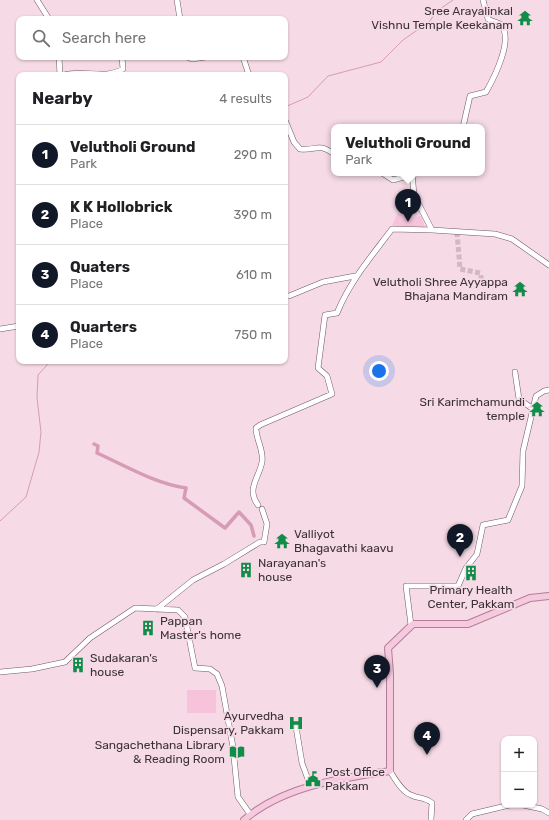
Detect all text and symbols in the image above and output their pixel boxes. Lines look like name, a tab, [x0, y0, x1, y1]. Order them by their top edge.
place label: Sree Arayalinkal Vishnu Temple Keekanam	[371, 4, 513, 32]
temple icon: Sree Arayalinkal Vishnu Temple Keekanam	[516, 9, 534, 27]
search box	[16, 16, 288, 60]
icon: search	[30, 27, 52, 49]
text: Search here	[62, 29, 146, 47]
text: Nearby	[32, 88, 93, 108]
text: 4 results	[219, 91, 272, 106]
popup	[331, 124, 485, 176]
text: Velutholi Ground	[345, 134, 471, 152]
text: Velutholi Ground	[70, 138, 196, 156]
text: 1	[42, 147, 48, 162]
text: 290 m	[234, 147, 272, 162]
text: Park	[345, 152, 372, 167]
text: Park	[70, 156, 97, 171]
pin: 1	[395, 189, 421, 222]
text: K K Hollobrick	[70, 198, 172, 216]
text: 2	[41, 207, 49, 222]
text: 390 m	[233, 207, 272, 222]
text: Place	[70, 216, 103, 231]
text: Quaters	[70, 258, 130, 276]
text: 3	[41, 267, 49, 282]
text: 610 m	[236, 267, 272, 282]
place label: Velutholi Shree Ayyappa Bhajana Mandiram	[373, 275, 508, 303]
text: Place	[70, 276, 103, 291]
temple icon: Velutholi Shree Ayyappa Bhajana Mandiram	[511, 280, 529, 298]
text: Quarters	[70, 318, 137, 336]
text: 4	[41, 327, 49, 342]
text: 750 m	[235, 327, 272, 342]
text: Place	[70, 336, 103, 351]
your location	[369, 361, 389, 381]
place label: Sri Karimchamundi temple	[419, 395, 525, 423]
temple icon: Sri Karimchamundi temple	[528, 400, 546, 418]
pin: 2	[447, 524, 473, 557]
place label: Valliyot Bhagavathi kaavu	[294, 527, 394, 555]
temple icon: Valliyot Bhagavathi kaavu	[273, 532, 291, 550]
place label: Narayanan's house	[258, 556, 326, 584]
building icon: Narayanan's house	[237, 561, 255, 579]
building icon: Primary Health Center, Pakkam	[462, 564, 480, 582]
place label: Primary Health Center, Pakkam	[428, 583, 514, 611]
place label: Pappan Master's home	[160, 614, 242, 642]
building icon: Pappan Master's home	[139, 619, 157, 637]
place label: Sudakaran's house	[90, 651, 158, 679]
pin: 3	[364, 655, 390, 688]
building icon: Sudakaran's house	[69, 656, 87, 674]
place label: Ayurvedha Dispensary, Pakkam	[173, 709, 284, 737]
hospital icon: Ayurvedha Dispensary, Pakkam	[287, 714, 305, 732]
pin: 4	[414, 722, 440, 755]
map controls	[501, 736, 537, 808]
button: +	[501, 736, 537, 772]
place label: Sangachethana Library & Reading Room	[95, 738, 225, 766]
library icon: Sangachethana Library & Reading Room	[228, 743, 246, 761]
place label: Post Office Pakkam	[325, 765, 385, 793]
public building icon: Post Office Pakkam	[304, 770, 322, 788]
button: −	[501, 772, 537, 808]

